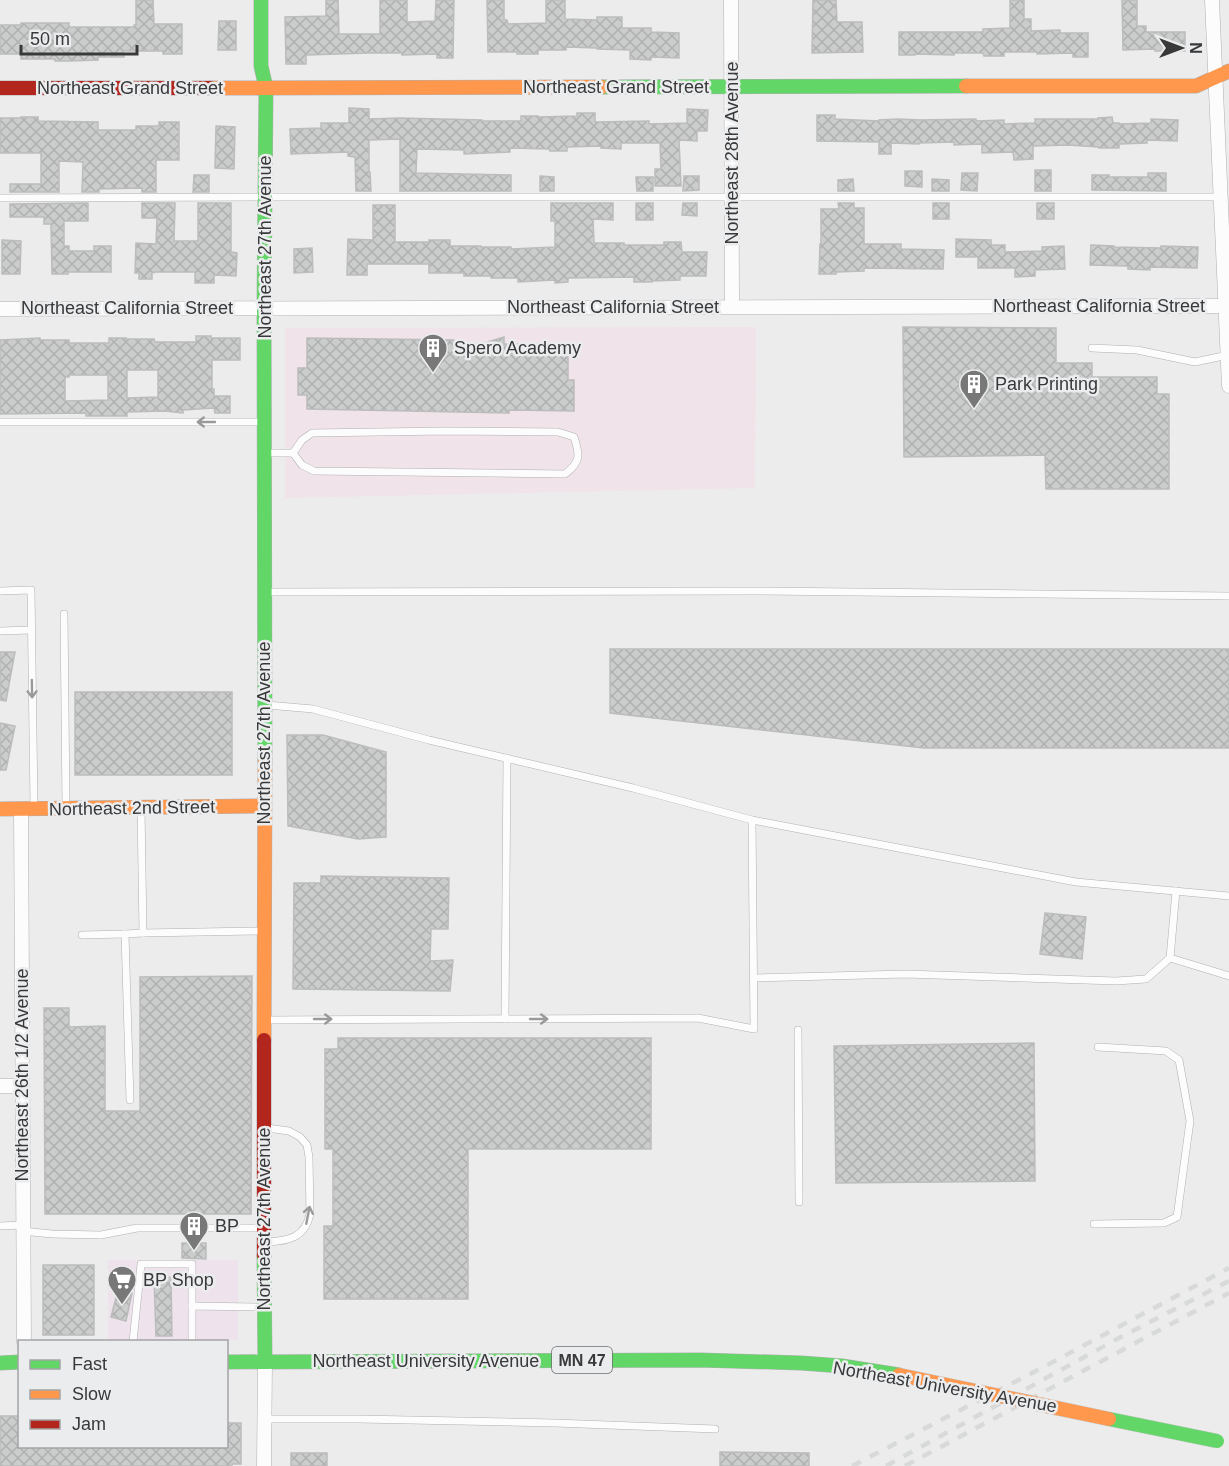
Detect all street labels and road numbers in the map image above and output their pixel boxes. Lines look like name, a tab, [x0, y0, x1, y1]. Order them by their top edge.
street label: Northeast 28th Avenue	[722, 62, 742, 244]
street label: Northeast Grand Street	[523, 77, 709, 97]
street label: Northeast Grand Street	[37, 78, 223, 98]
street label: Northeast 27th Avenue	[255, 156, 275, 338]
street label: Northeast California Street	[993, 296, 1205, 316]
street label: Northeast California Street	[507, 297, 719, 317]
street label: Northeast California Street	[21, 298, 233, 318]
street label: Northeast 27th Avenue	[254, 642, 274, 824]
street label: Northeast 2nd Street	[49, 797, 215, 819]
street label: Northeast 26th 1/2 Avenue	[12, 969, 32, 1181]
street label: Northeast 27th Avenue	[254, 1128, 274, 1310]
road number: MN 47	[552, 1347, 612, 1373]
street label: Northeast University Avenue	[313, 1351, 539, 1371]
street label: Northeast University Avenue	[832, 1357, 1058, 1417]

